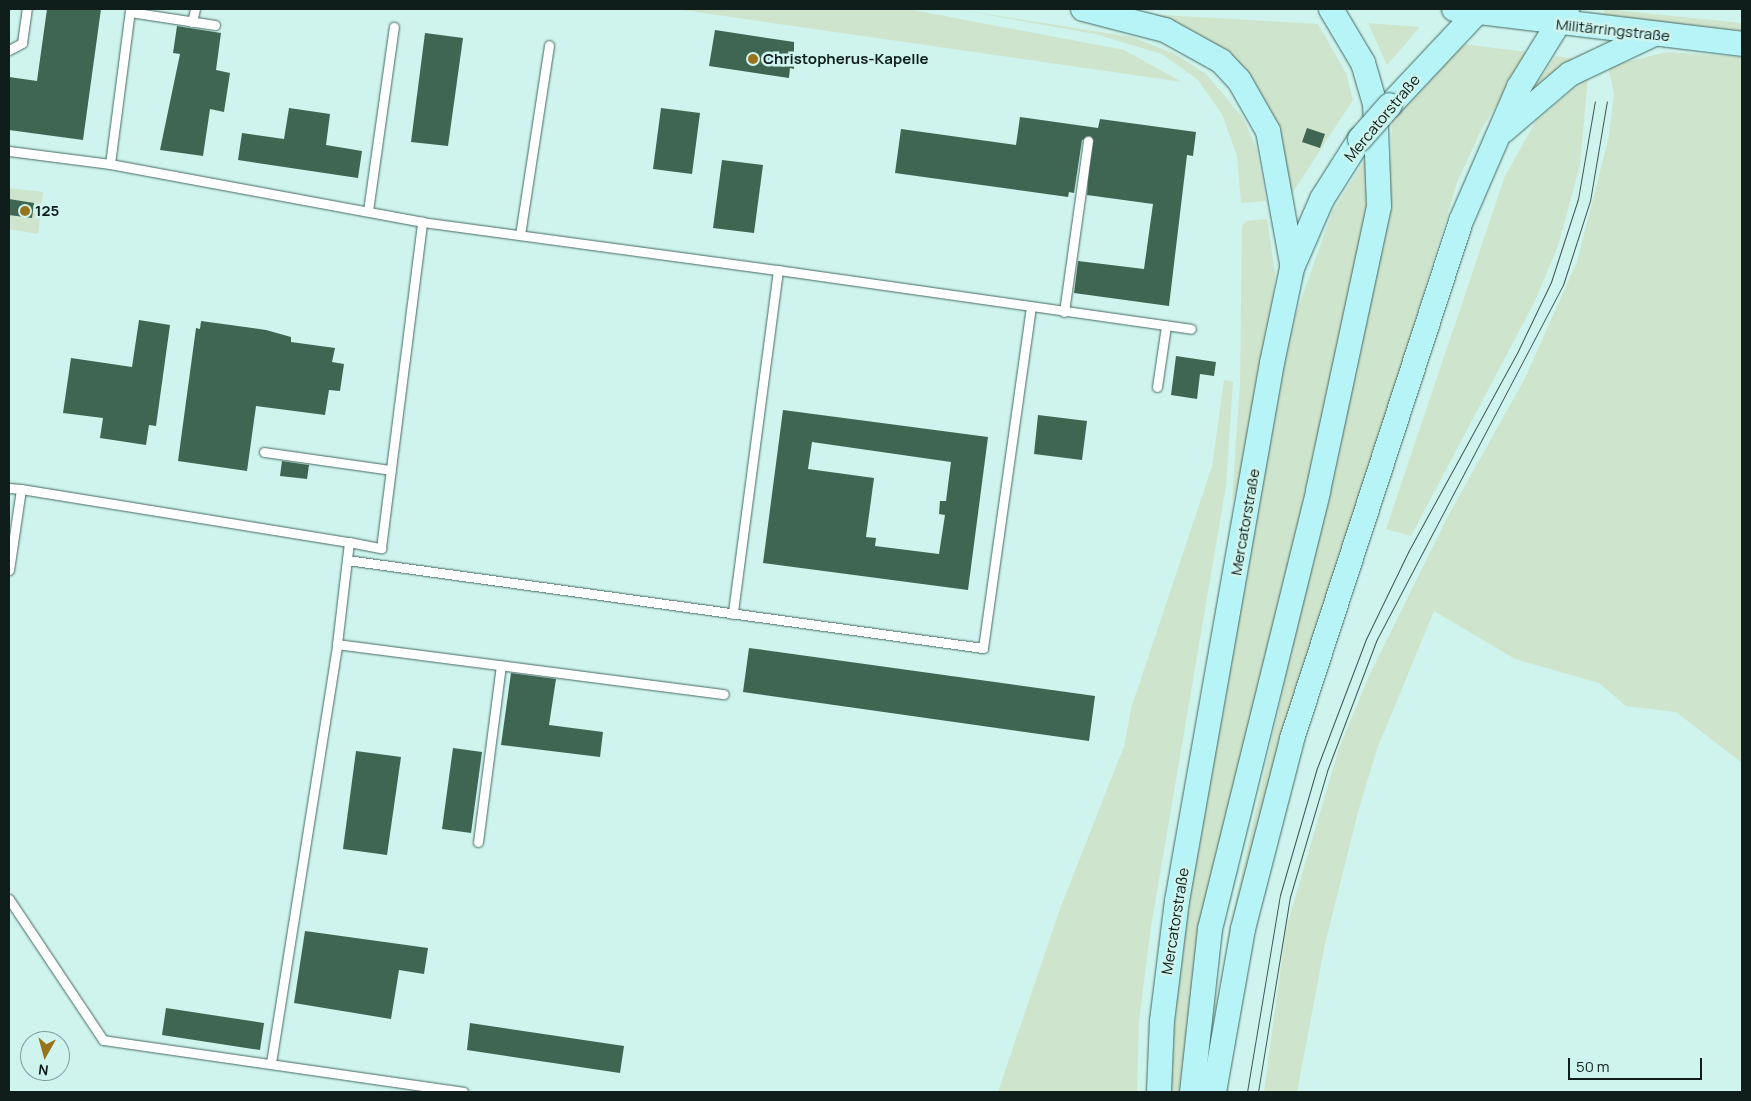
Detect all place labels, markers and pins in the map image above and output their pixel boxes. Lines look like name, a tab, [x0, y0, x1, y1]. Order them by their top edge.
place label: Christopherus-Kapelle	[763, 50, 929, 68]
marker: Christopherus-Kapelle	[747, 53, 759, 65]
place label: 125	[35, 202, 59, 220]
marker: 125	[19, 205, 31, 217]

